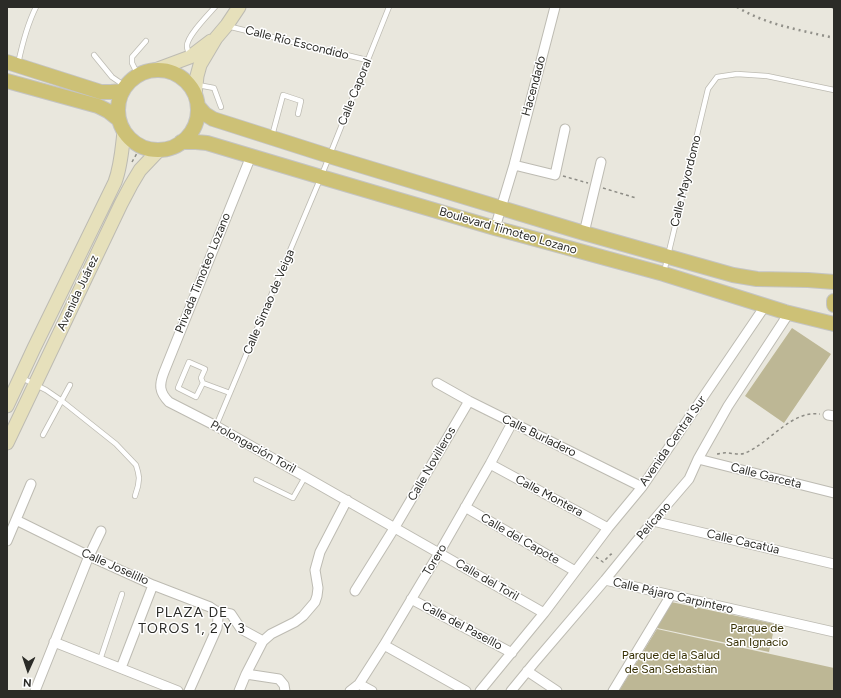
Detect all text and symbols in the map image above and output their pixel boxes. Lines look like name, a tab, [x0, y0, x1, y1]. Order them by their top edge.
street label: Calle Río Escondido	[244, 23, 350, 63]
street label: Hacendado	[519, 54, 549, 118]
street label: Calle Caporal	[335, 56, 375, 128]
street label: Calle Mayordomo	[668, 134, 704, 228]
street label: Boulevard Timoteo Lozano	[437, 204, 579, 258]
street label: Privada Timoteo Lozano	[172, 211, 234, 335]
street label: Calle Simao de Veiga	[240, 247, 298, 357]
street label: Avenida Juárez	[54, 253, 102, 333]
street label: Avenida Central Sur	[637, 393, 709, 489]
street label: Calle Burladero	[499, 412, 579, 460]
street label: Prolongación Toril	[208, 418, 298, 476]
street label: Calle Novilleros	[405, 424, 459, 504]
street label: Calle Garceta	[729, 460, 803, 492]
street label: Calle Montera	[513, 472, 585, 520]
street label: Pelícano	[634, 499, 674, 543]
street label: Calle del Capote	[478, 511, 562, 567]
street label: Calle Cacatúa	[705, 527, 781, 557]
street label: Torero	[420, 542, 450, 578]
street label: Calle Joselillo	[79, 546, 151, 588]
street label: Calle del Toril	[453, 556, 521, 604]
street label: Calle Pájaro Carpintero	[611, 575, 735, 617]
street label: Calle del Paseíllo	[419, 599, 505, 653]
district label: PLAZA DE TOROS 1, 2 Y 3	[138, 605, 246, 638]
park label: Parque de San Ignacio	[726, 621, 788, 649]
park label: Parque de la Salud de San Sebastian	[622, 648, 720, 676]
north arrow	[8, 650, 48, 690]
text: N	[23, 676, 32, 689]

